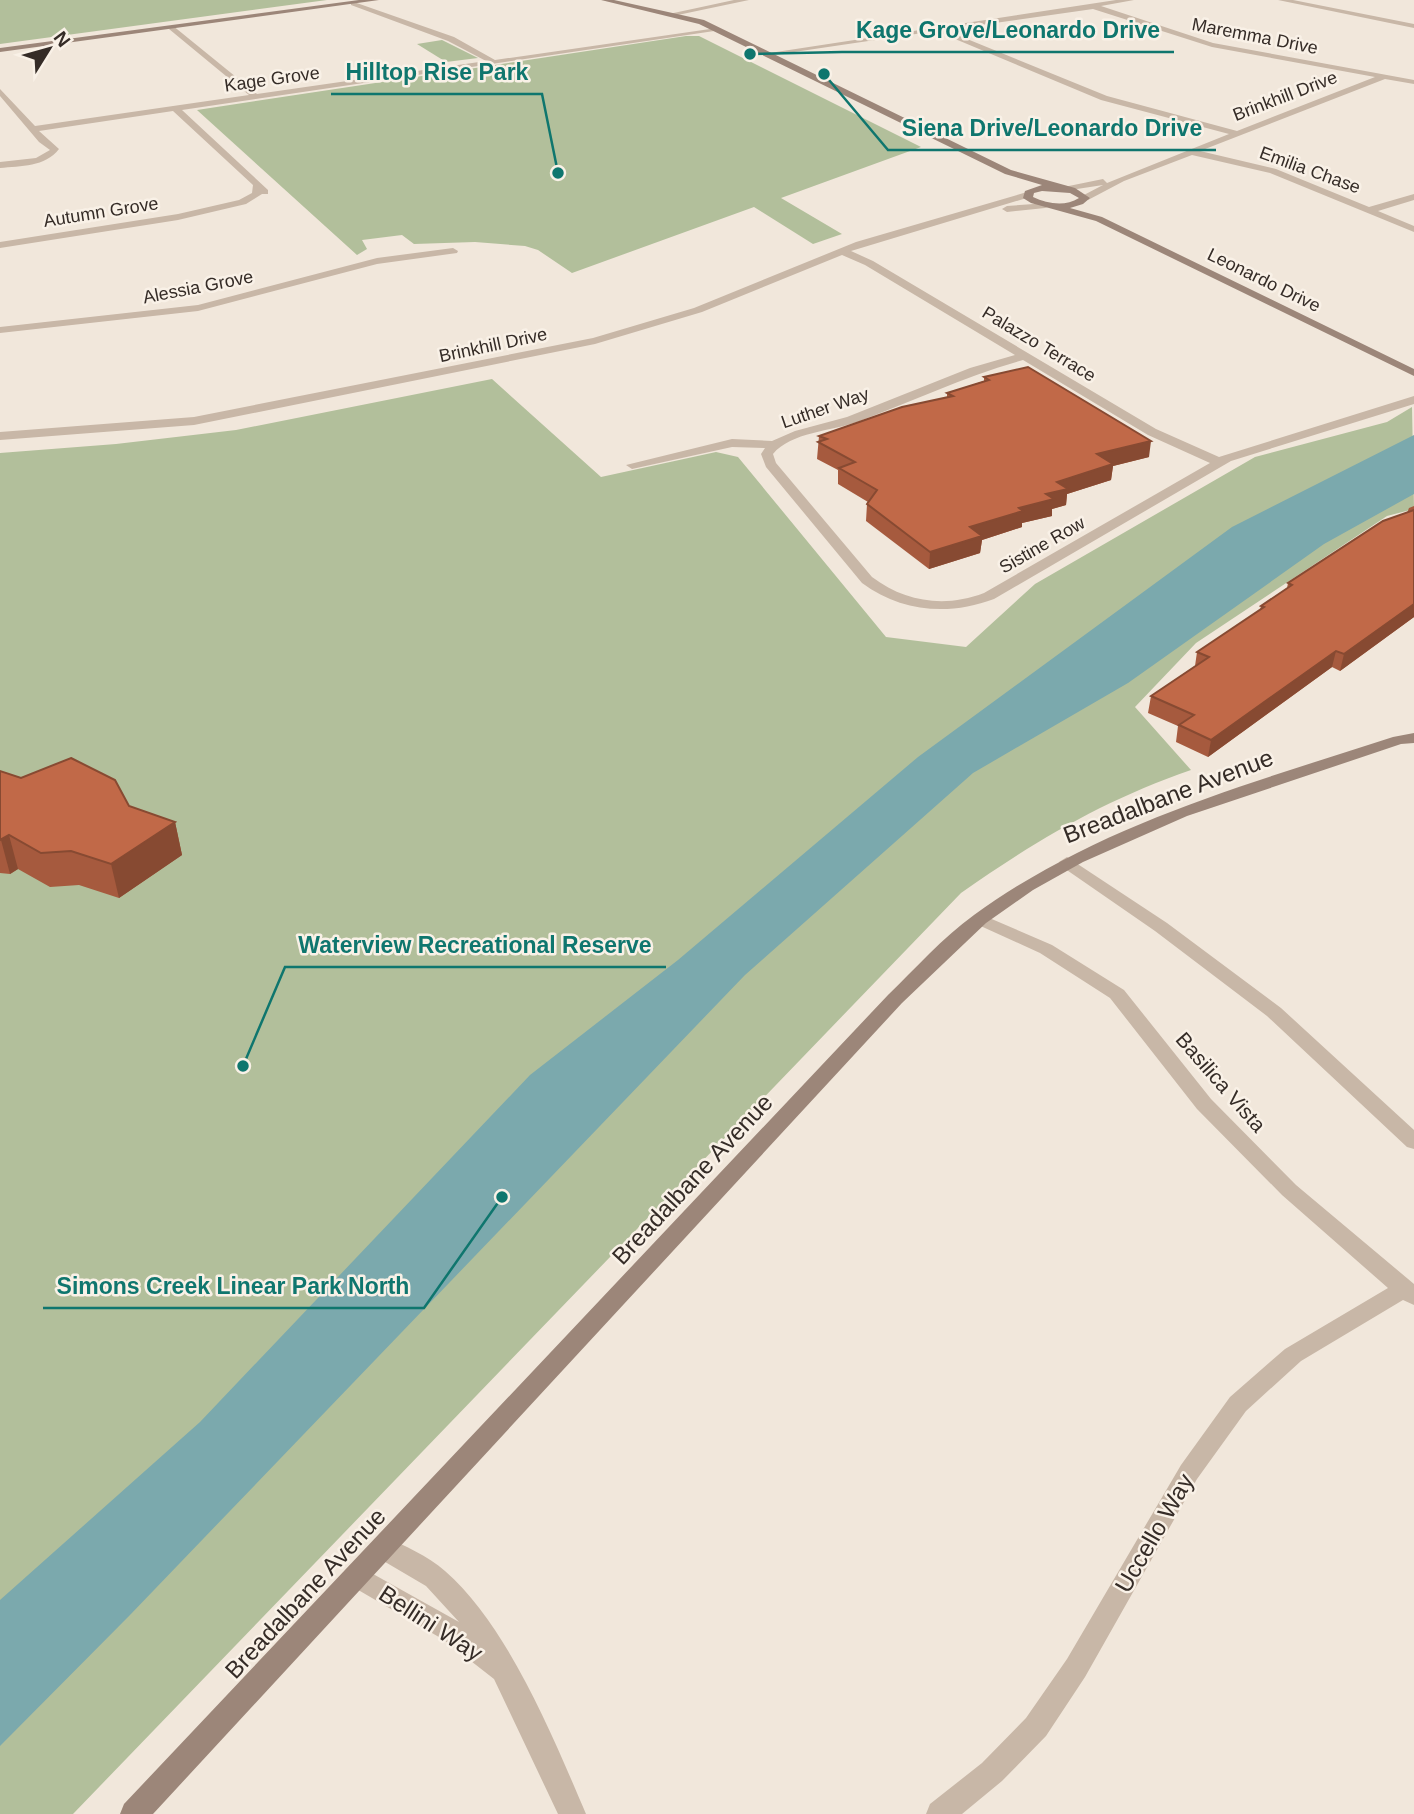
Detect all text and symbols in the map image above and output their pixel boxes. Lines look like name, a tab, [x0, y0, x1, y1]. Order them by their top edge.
callout: Kage Grove/Leonardo Drive	[842, 8, 1174, 52]
north arrow	[14, 14, 84, 84]
street label: Maremma Drive	[1190, 14, 1320, 58]
text: Kage Grove/Leonardo Drive	[856, 17, 1160, 43]
text: N	[50, 27, 75, 51]
callout: Hilltop Rise Park	[331, 50, 542, 94]
text: Hilltop Rise Park	[346, 59, 529, 85]
street label: Kage Grove	[223, 62, 321, 96]
street label: Brinkhill Drive	[1230, 67, 1340, 125]
callout: Siena Drive/Leonardo Drive	[888, 106, 1216, 150]
text: Siena Drive/Leonardo Drive	[902, 115, 1202, 141]
street label: Emilia Chase	[1257, 142, 1363, 198]
street label: Autumn Grove	[42, 193, 160, 231]
street label: Leonardo Drive	[1204, 244, 1324, 316]
street label: Alessia Grove	[141, 266, 255, 308]
street label: Palazzo Terrace	[979, 302, 1099, 386]
street label: Brinkhill Drive	[437, 324, 549, 366]
street label: Luther Way	[779, 384, 871, 432]
street label: Sistine Row	[996, 512, 1089, 577]
street label: Breadalbane Avenue	[1059, 744, 1277, 848]
callout: Waterview Recreational Reserve	[285, 923, 666, 967]
text: Waterview Recreational Reserve	[298, 932, 652, 958]
street label: Basilica Vista	[1171, 1027, 1271, 1137]
street label: Breadalbane Avenue	[606, 1088, 778, 1270]
callout: Simons Creek Linear Park North	[43, 1264, 424, 1308]
text: Simons Creek Linear Park North	[57, 1273, 409, 1299]
street label: Uccello Way	[1109, 1469, 1199, 1597]
street label: Breadalbane Avenue	[219, 1502, 391, 1684]
street label: Bellini Way	[374, 1580, 488, 1666]

